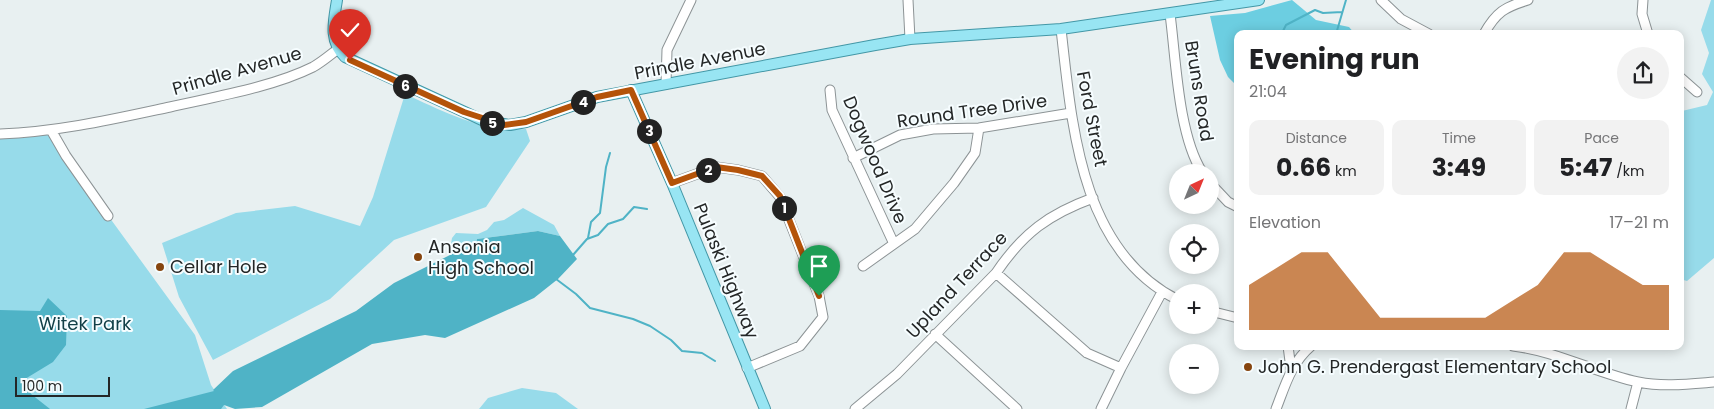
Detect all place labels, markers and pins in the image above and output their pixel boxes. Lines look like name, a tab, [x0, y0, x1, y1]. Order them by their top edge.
pin	[329, 9, 371, 60]
pin: 6	[392, 74, 418, 98]
pin: 4	[570, 90, 596, 114]
pin: 5	[480, 110, 504, 136]
pin: 3	[636, 118, 662, 144]
pin: 2	[696, 158, 720, 182]
pin: 1	[772, 196, 796, 220]
place label: Ansonia High School	[428, 234, 534, 280]
pin	[798, 245, 840, 296]
marker: Ansonia High School	[412, 251, 424, 263]
place label: Cellar Hole	[170, 254, 267, 279]
marker: Cellar Hole	[154, 261, 166, 273]
place label: John G. Prendergast Elementary School	[1258, 354, 1611, 379]
marker: John G. Prendergast Elementary School	[1242, 361, 1254, 373]

